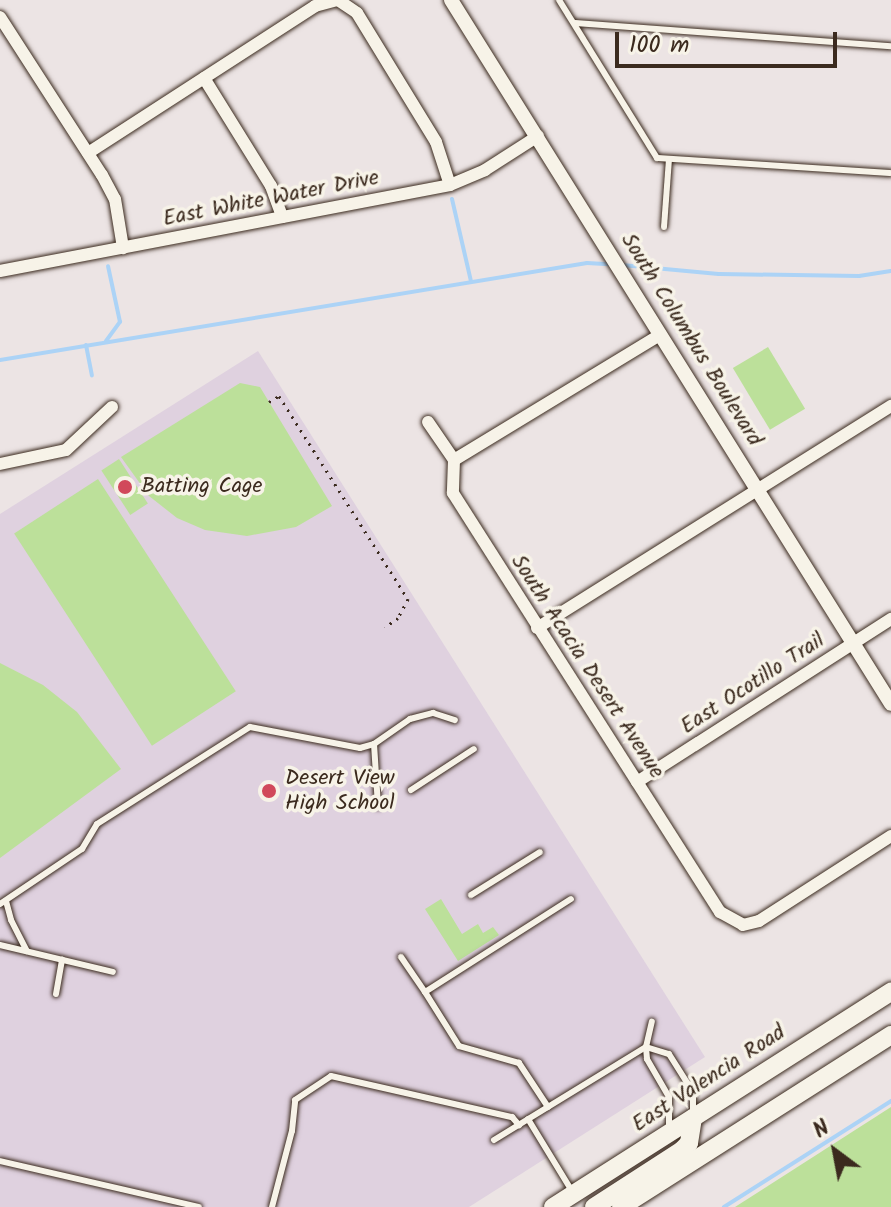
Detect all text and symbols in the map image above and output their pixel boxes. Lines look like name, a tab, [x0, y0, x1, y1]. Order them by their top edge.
scale bar	[619, 16, 841, 66]
text: 100 m	[629, 26, 689, 65]
street label: East White Water Drive	[161, 165, 381, 233]
street label: South Columbus Boulevard	[615, 229, 767, 451]
place label: Batting Cage	[141, 474, 262, 500]
marker: Batting Cage	[116, 478, 134, 496]
street label: South Acacia Desert Avenue	[505, 550, 669, 784]
street label: East Ocotillo Trail	[676, 628, 830, 740]
place label: Desert View High School	[285, 765, 395, 816]
marker: Desert View High School	[260, 782, 278, 800]
street label: East Valencia Road	[628, 1020, 790, 1138]
north arrow	[795, 1111, 875, 1191]
text: N	[807, 1112, 837, 1149]

